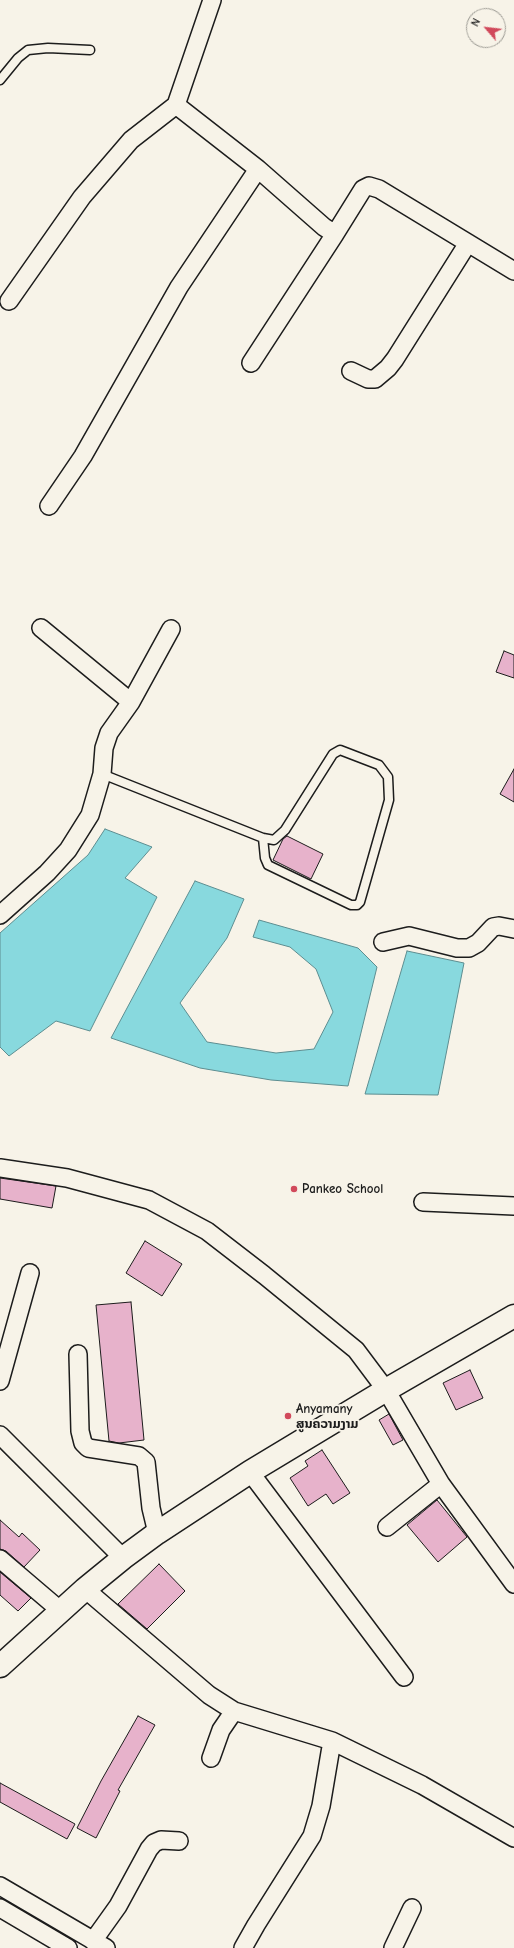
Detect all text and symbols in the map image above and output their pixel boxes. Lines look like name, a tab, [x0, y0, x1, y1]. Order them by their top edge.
north arrow	[466, 8, 506, 48]
text: N	[468, 16, 483, 29]
place label: Pankeo School	[302, 1181, 383, 1197]
marker: Pankeo School	[289, 1184, 299, 1194]
place label: Anyamany ສູນຄວາມງາມ	[296, 1401, 358, 1432]
marker: Anyamany ສູນຄວາມງາມ	[283, 1411, 293, 1421]

